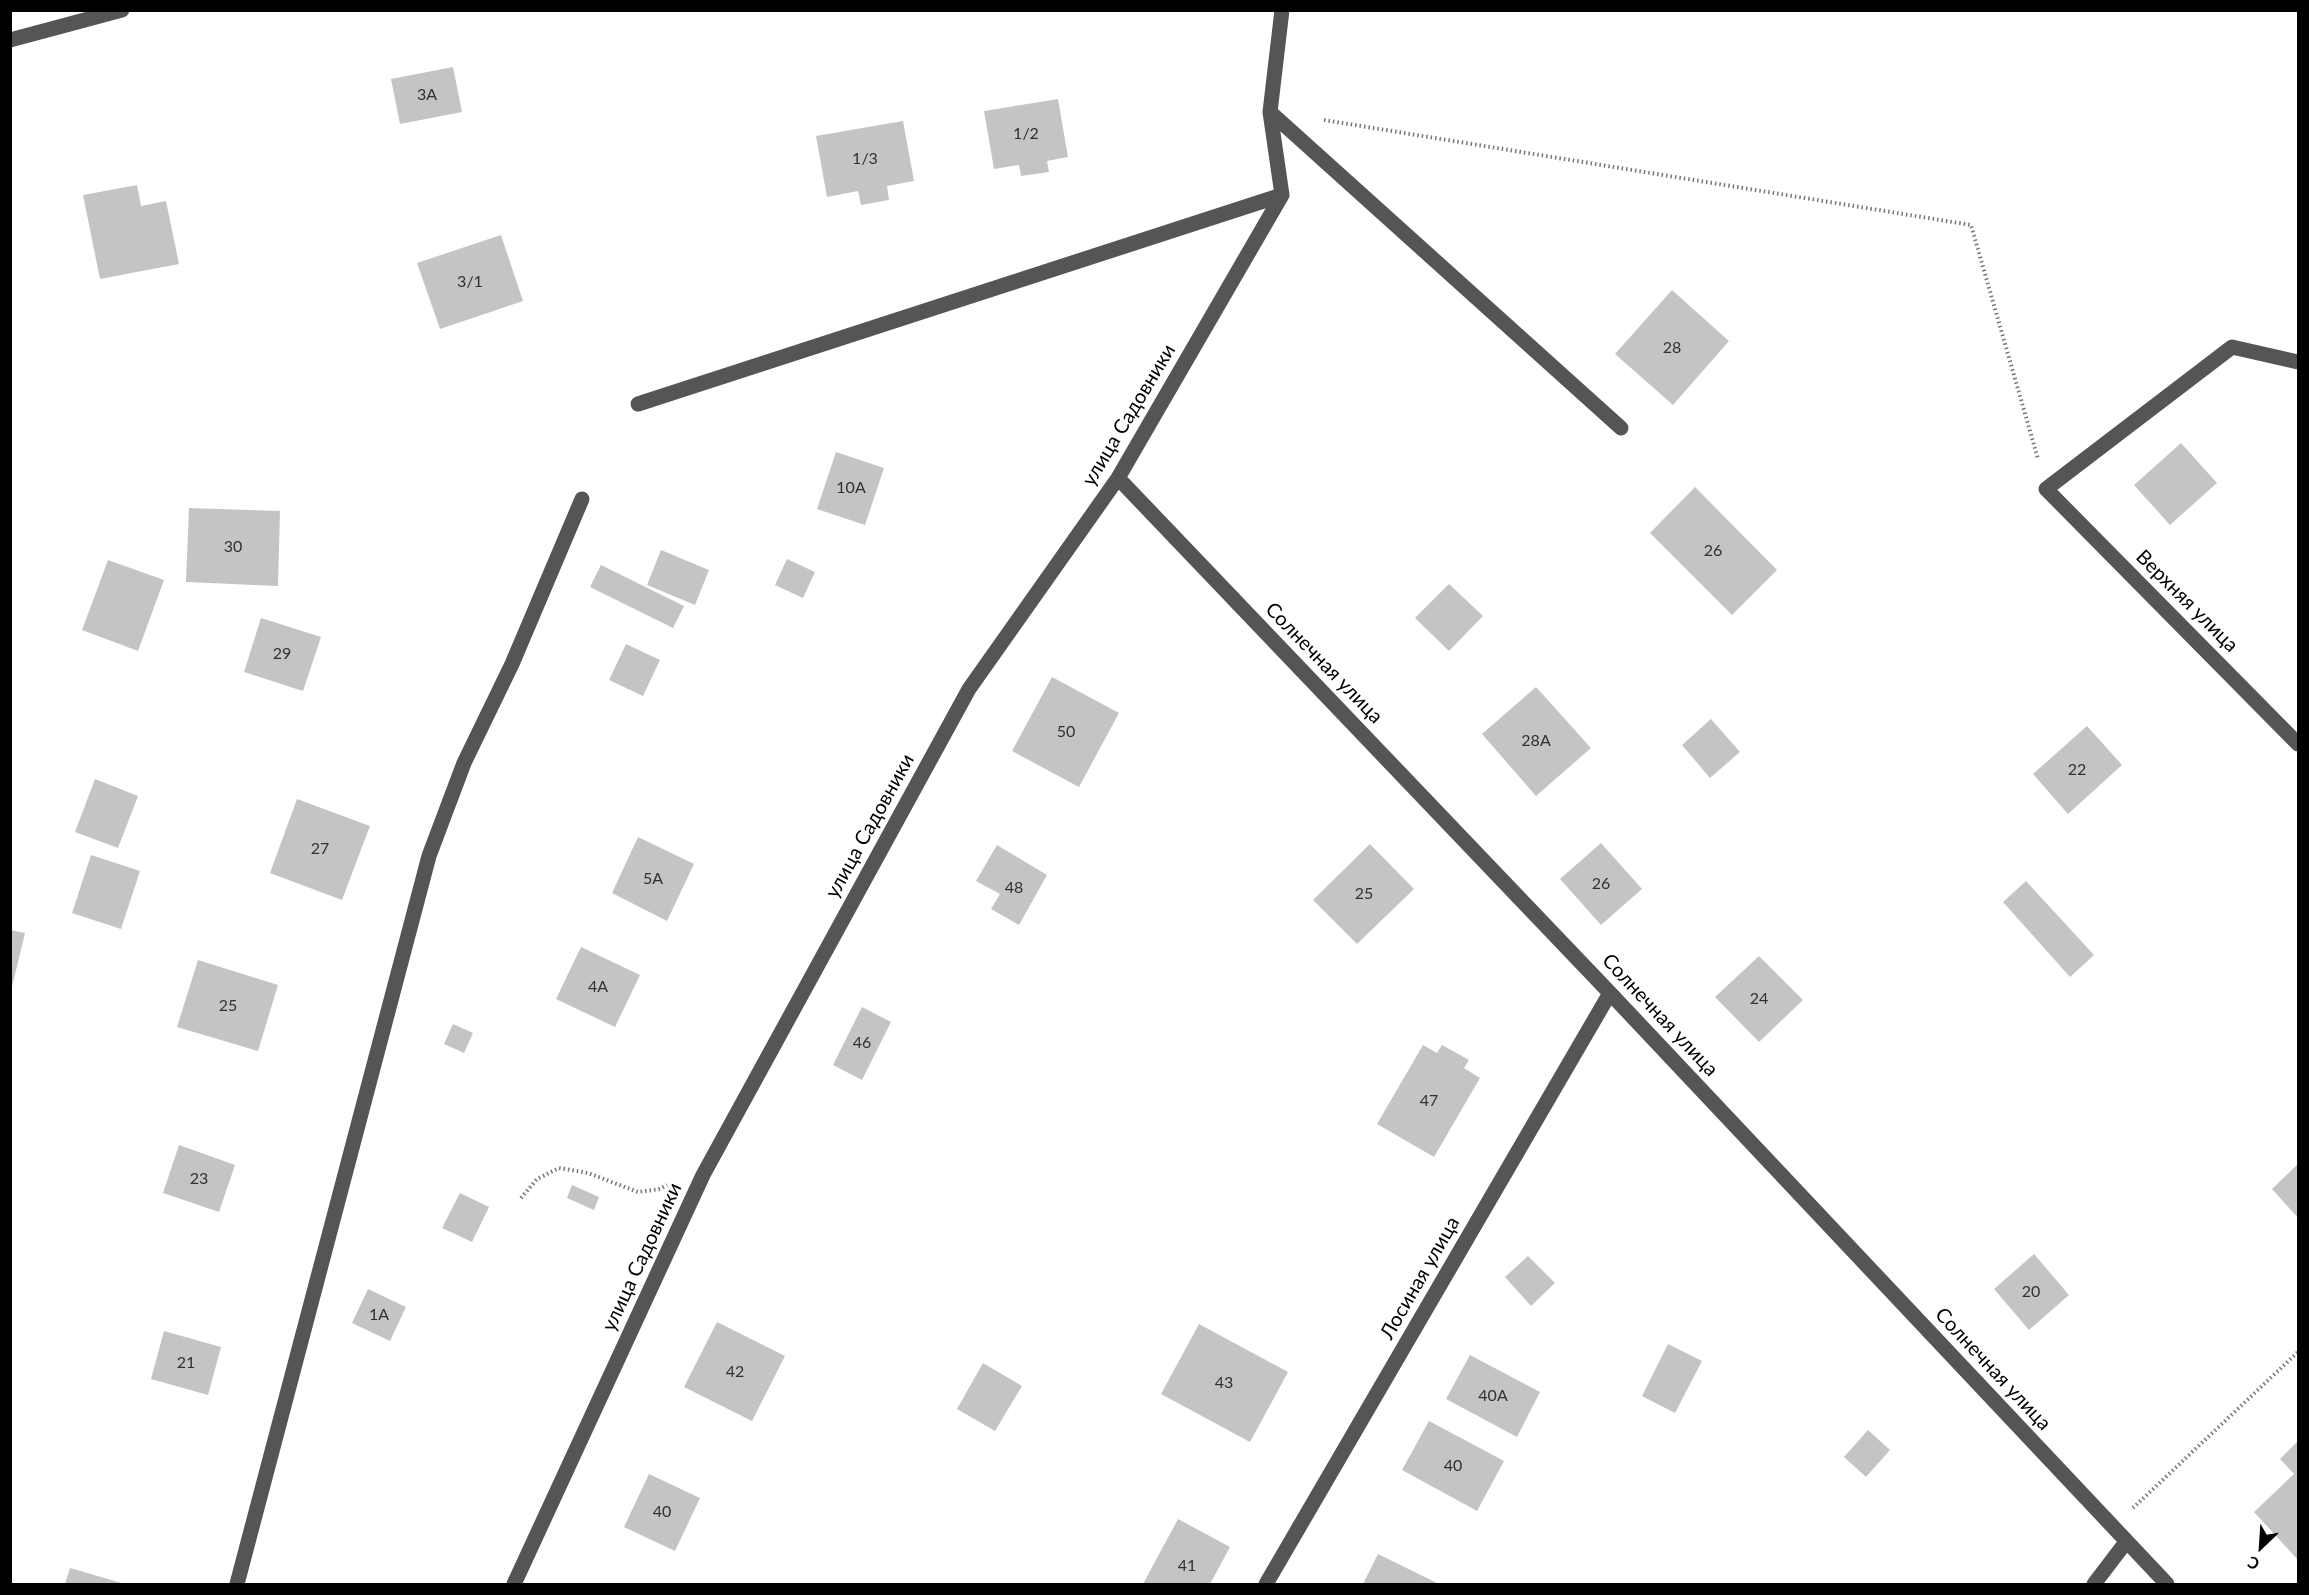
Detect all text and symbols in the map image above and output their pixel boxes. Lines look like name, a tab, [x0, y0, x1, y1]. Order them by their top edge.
house number: 3А	[417, 85, 437, 105]
house number: 1/2	[1013, 124, 1039, 144]
house number: 1/3	[852, 149, 878, 169]
house number: 3/1	[457, 272, 483, 292]
house number: 28	[1663, 338, 1681, 358]
street label: улица Садовники	[1077, 340, 1181, 490]
house number: 10А	[836, 478, 866, 498]
house number: 30	[224, 537, 242, 557]
house number: 26	[1704, 541, 1722, 561]
street label: Верхняя улица	[2131, 545, 2243, 657]
street label: Солнечная улица	[1260, 598, 1388, 728]
house number: 29	[273, 644, 291, 664]
house number: 50	[1057, 722, 1075, 742]
house number: 28А	[1521, 731, 1551, 751]
street label: улица Садовники	[820, 750, 920, 902]
house number: 22	[2068, 760, 2086, 780]
house number: 27	[311, 839, 329, 859]
house number: 5А	[643, 869, 663, 889]
house number: 26	[1592, 874, 1610, 894]
house number: 48	[1005, 878, 1023, 898]
house number: 25	[1355, 884, 1373, 904]
street label: Солнечная улица	[1597, 949, 1723, 1081]
house number: 4А	[588, 977, 608, 997]
house number: 24	[1750, 989, 1768, 1009]
house number: 25	[219, 996, 237, 1016]
house number: 46	[853, 1033, 871, 1053]
house number: 47	[1420, 1091, 1438, 1111]
house number: 23	[190, 1169, 208, 1189]
street label: улица Садовники	[597, 1179, 687, 1335]
street label: Лосиная улица	[1375, 1212, 1465, 1344]
house number: 20	[2022, 1282, 2040, 1302]
street label: Солнечная улица	[1930, 1303, 2056, 1435]
house number: 1А	[369, 1305, 389, 1325]
house number: 21	[177, 1353, 195, 1373]
house number: 42	[726, 1362, 744, 1382]
house number: 43	[1215, 1373, 1233, 1393]
house number: 40А	[1478, 1386, 1508, 1406]
house number: 40	[1444, 1456, 1462, 1476]
house number: 40	[653, 1502, 671, 1522]
north arrow	[2231, 1517, 2291, 1577]
text: С	[2244, 1553, 2262, 1575]
house number: 41	[1178, 1556, 1196, 1576]

